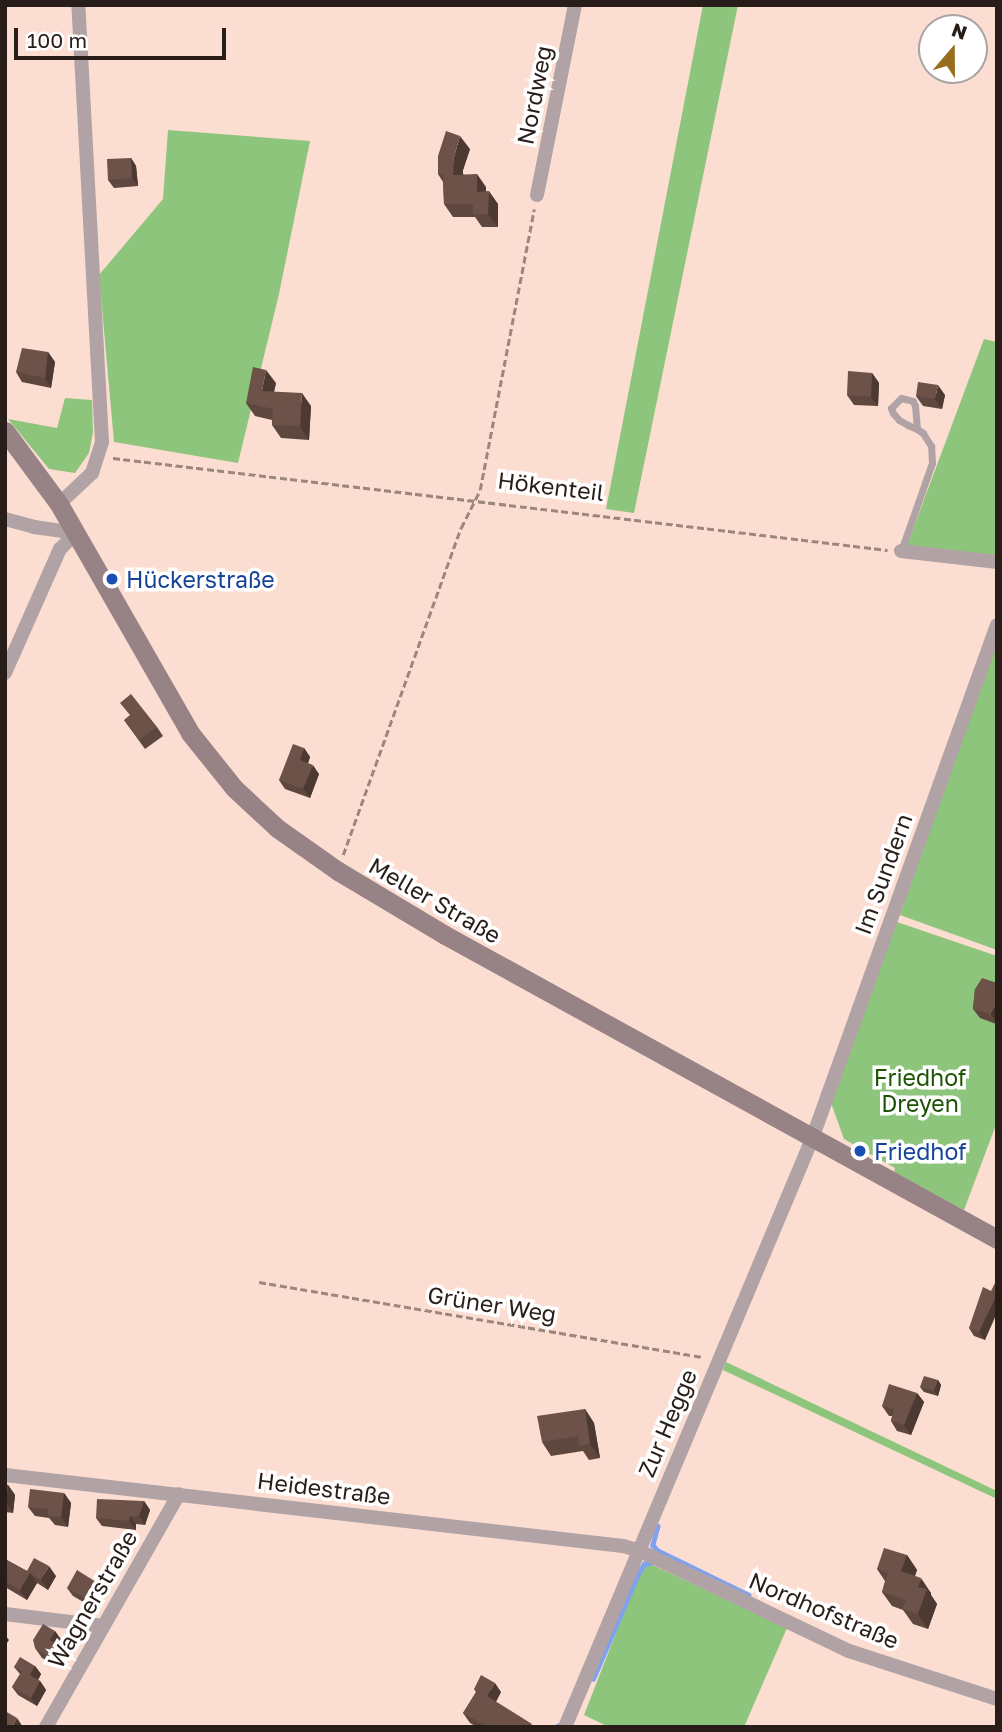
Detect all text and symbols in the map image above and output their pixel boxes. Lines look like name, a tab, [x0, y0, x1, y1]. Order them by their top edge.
scale bar	[18, 14, 229, 58]
north arrow	[918, 14, 988, 84]
text: N	[949, 17, 970, 44]
text: 100 m	[27, 27, 87, 53]
street label: Nordweg	[511, 43, 557, 147]
street label: Hökenteil	[496, 466, 606, 506]
place label: Hückerstraße	[126, 565, 275, 593]
marker: Hückerstraße	[104, 571, 120, 587]
street label: Im Sundern	[848, 810, 918, 938]
street label: Meller Straße	[364, 851, 506, 949]
park label: Friedhof Dreyen	[874, 1063, 966, 1117]
place label: Friedhof	[874, 1137, 966, 1165]
marker: Friedhof	[852, 1143, 868, 1159]
street label: Grüner Weg	[426, 1280, 558, 1328]
street label: Zur Hegge	[632, 1365, 702, 1481]
street label: Heidestraße	[256, 1466, 392, 1510]
street label: Wagnerstraße	[41, 1525, 143, 1673]
street label: Nordhofstraße	[745, 1566, 903, 1654]

